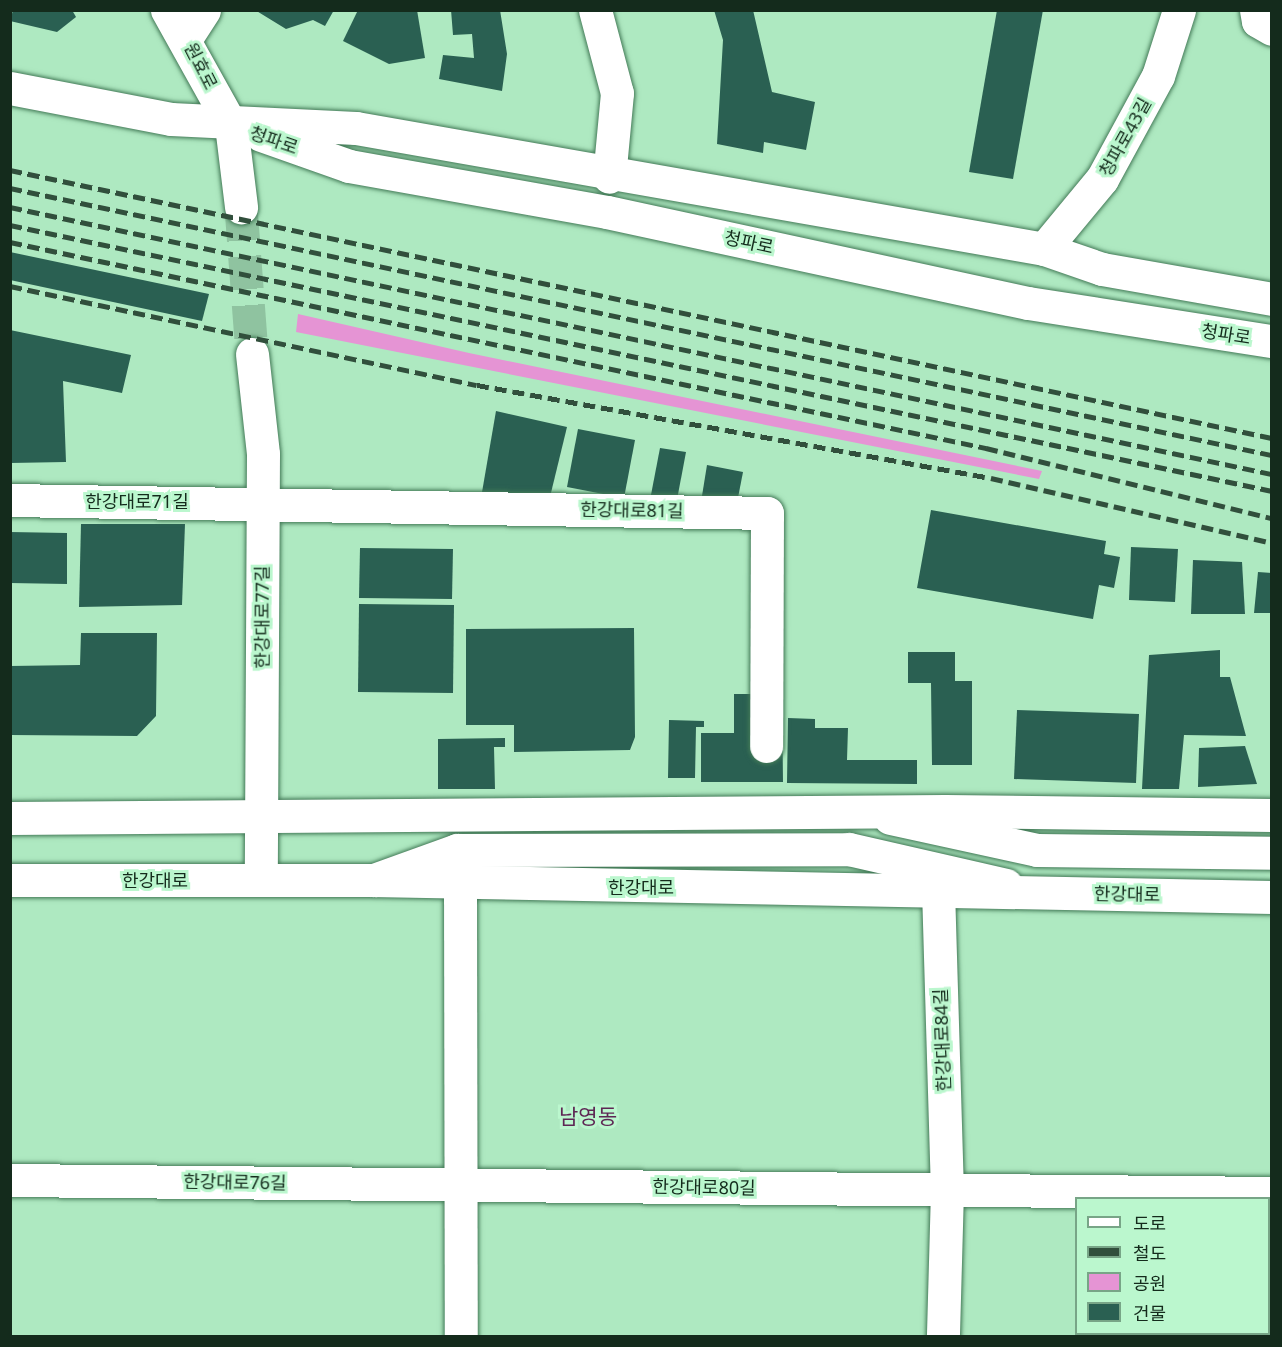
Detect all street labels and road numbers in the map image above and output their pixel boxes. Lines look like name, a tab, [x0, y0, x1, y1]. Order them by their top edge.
street label: 원효로	[180, 39, 222, 93]
street label: 청파로43길	[1095, 94, 1155, 180]
street label: 청파로	[247, 122, 301, 158]
street label: 청파로	[722, 226, 776, 258]
street label: 청파로	[1200, 319, 1252, 349]
street label: 한강대로71길	[85, 490, 189, 512]
street label: 한강대로81길	[580, 498, 684, 522]
street label: 한강대로77길	[251, 565, 273, 669]
street label: 한강대로	[122, 869, 188, 891]
street label: 한강대로	[608, 876, 674, 898]
street label: 한강대로	[1094, 883, 1160, 905]
street label: 한강대로84길	[929, 988, 955, 1092]
street label: 한강대로76길	[183, 1170, 287, 1194]
street label: 한강대로80길	[652, 1175, 756, 1199]

